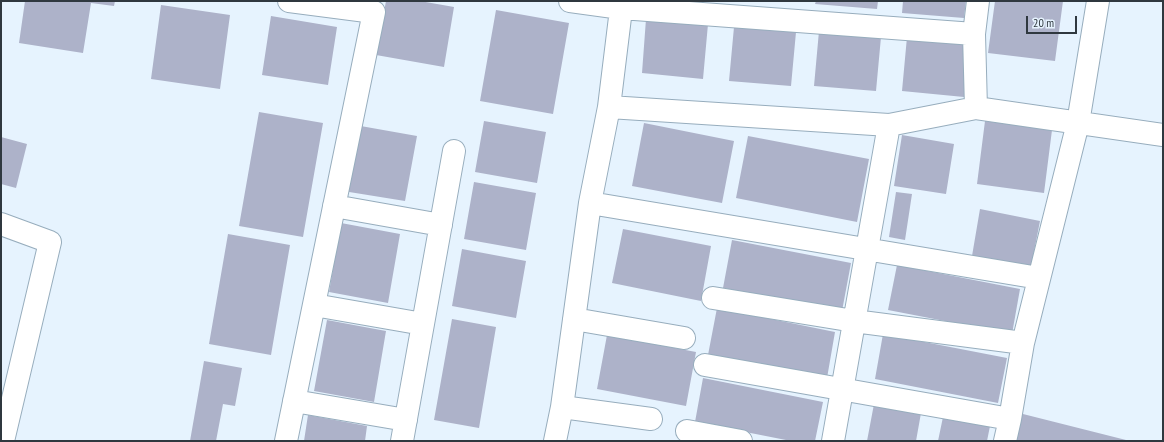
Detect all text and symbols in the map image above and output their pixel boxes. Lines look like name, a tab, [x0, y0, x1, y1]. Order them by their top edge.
scale bar	[1028, 8, 1079, 34]
text: 20 m	[1033, 15, 1054, 30]

